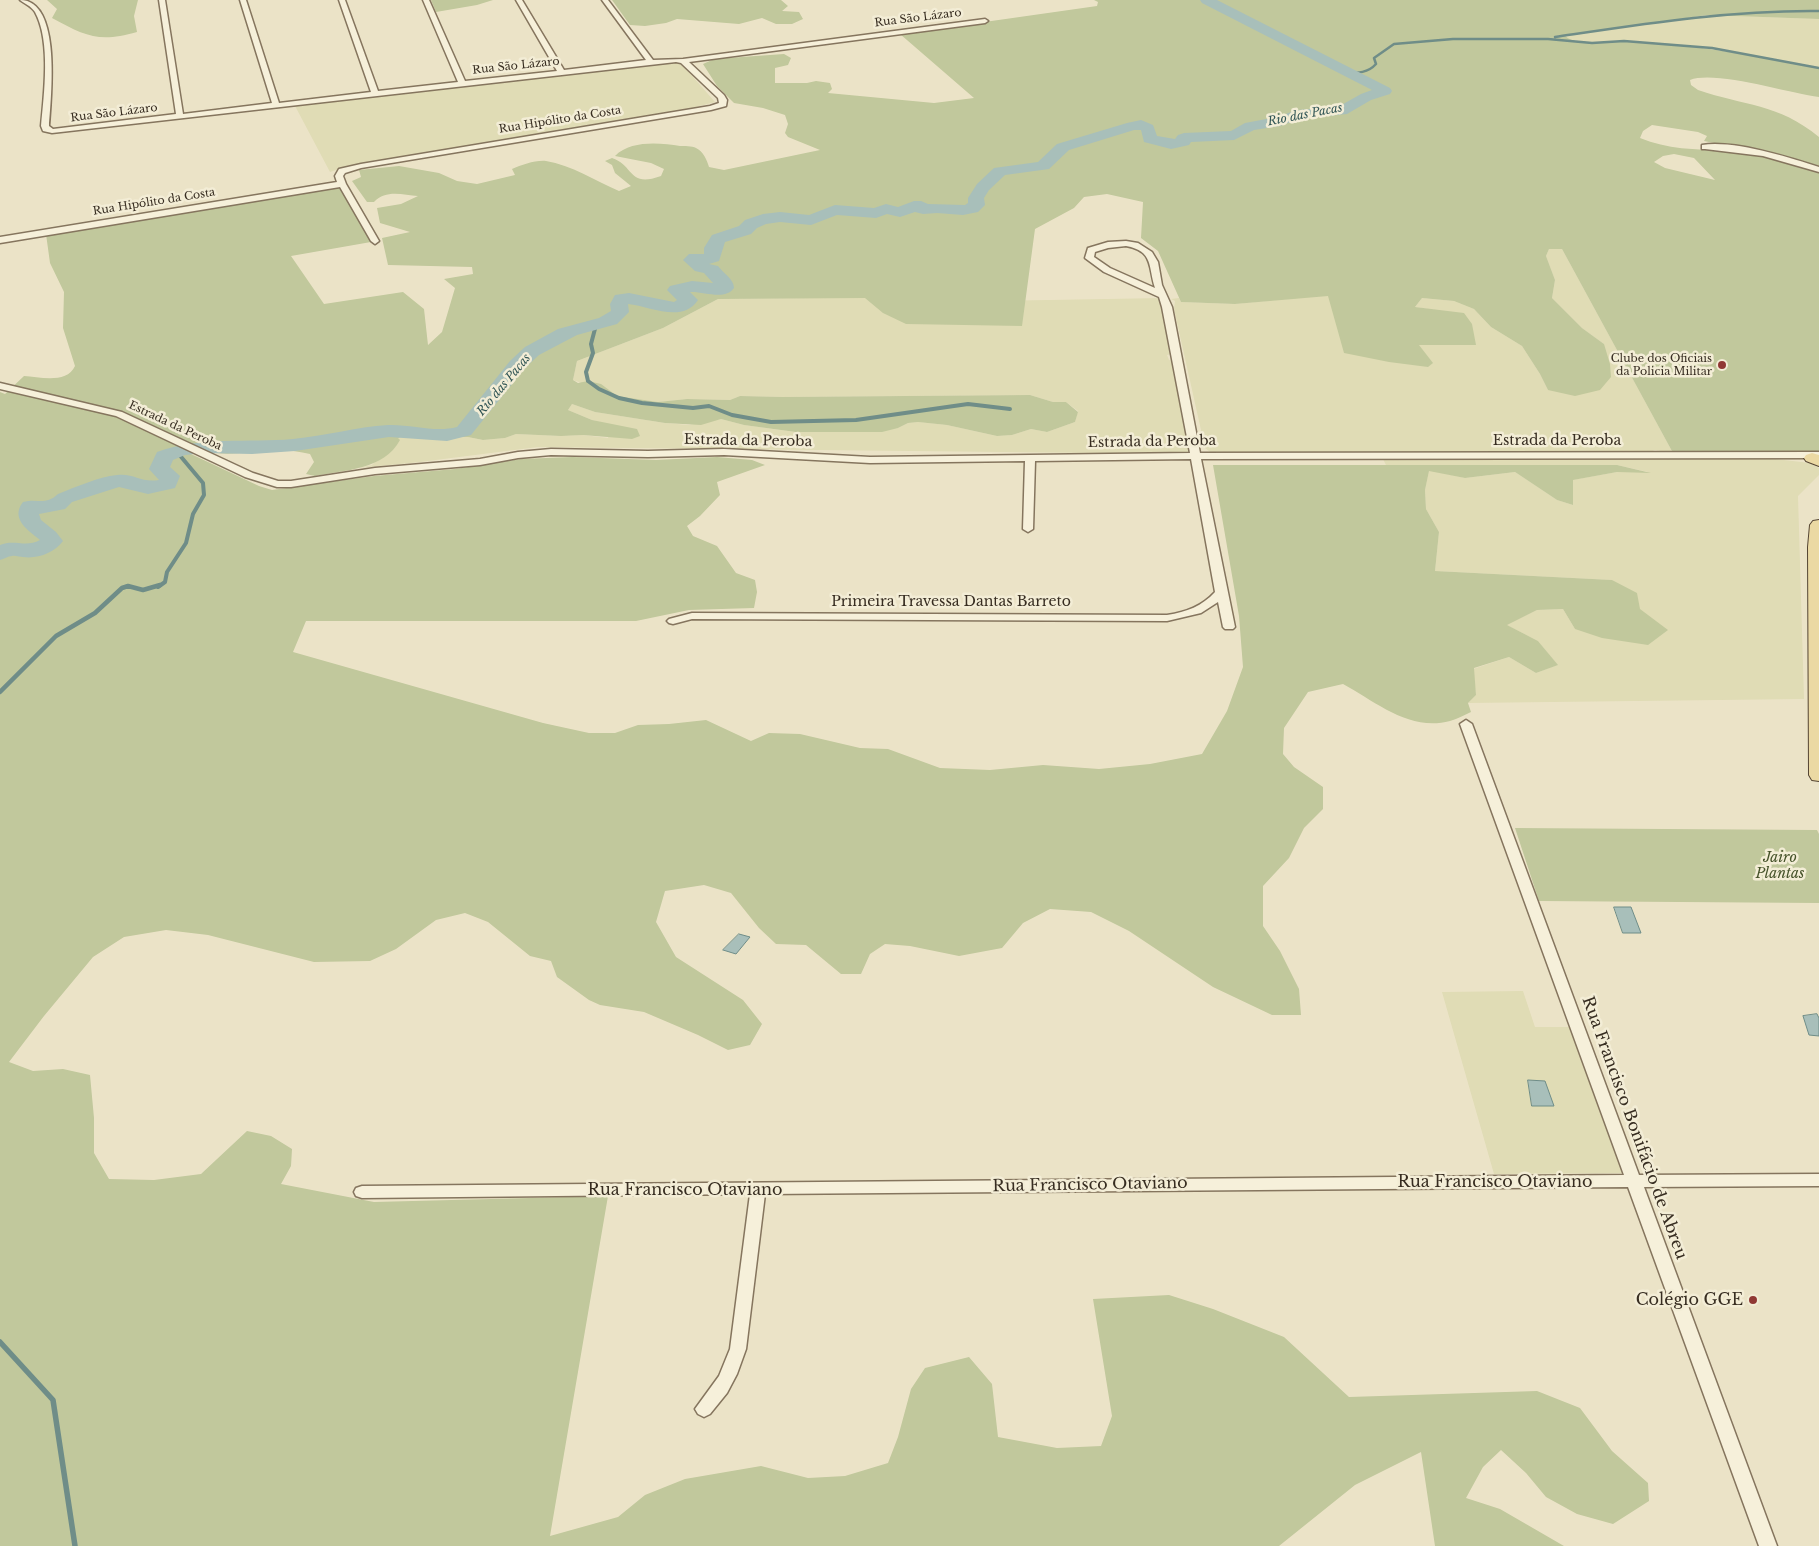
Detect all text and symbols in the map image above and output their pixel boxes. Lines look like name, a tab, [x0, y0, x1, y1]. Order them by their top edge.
street label: Rua São Lázaro	[874, 6, 962, 30]
street label: Rua São Lázaro	[472, 55, 560, 77]
street label: Rua São Lázaro	[70, 101, 158, 125]
water label: Rio das Pacas	[1266, 101, 1344, 129]
street label: Rua Hipólito da Costa	[498, 104, 622, 136]
street label: Rua Hipólito da Costa	[92, 186, 216, 218]
water label: Rio das Pacas	[474, 351, 534, 419]
place label: Clube dos Oficiais da Policia Militar	[1611, 352, 1712, 378]
marker: Clube dos Oficiais da Policia Militar	[1716, 359, 1728, 371]
street label: Estrada da Peroba	[126, 399, 224, 453]
street label: Estrada da Peroba	[684, 431, 812, 451]
street label: Estrada da Peroba	[1088, 432, 1216, 452]
street label: Estrada da Peroba	[1493, 433, 1621, 449]
street label: Primeira Travessa Dantas Barreto	[831, 594, 1071, 610]
park label: Jairo Plantas	[1756, 850, 1804, 882]
street label: Rua Francisco Bonifácio de Abreu	[1577, 994, 1691, 1262]
street label: Rua Francisco Otaviano	[1397, 1172, 1593, 1192]
street label: Rua Francisco Otaviano	[992, 1174, 1188, 1196]
street label: Rua Francisco Otaviano	[587, 1180, 783, 1200]
place label: Colégio GGE	[1636, 1290, 1743, 1310]
marker: Colégio GGE	[1747, 1294, 1759, 1306]

